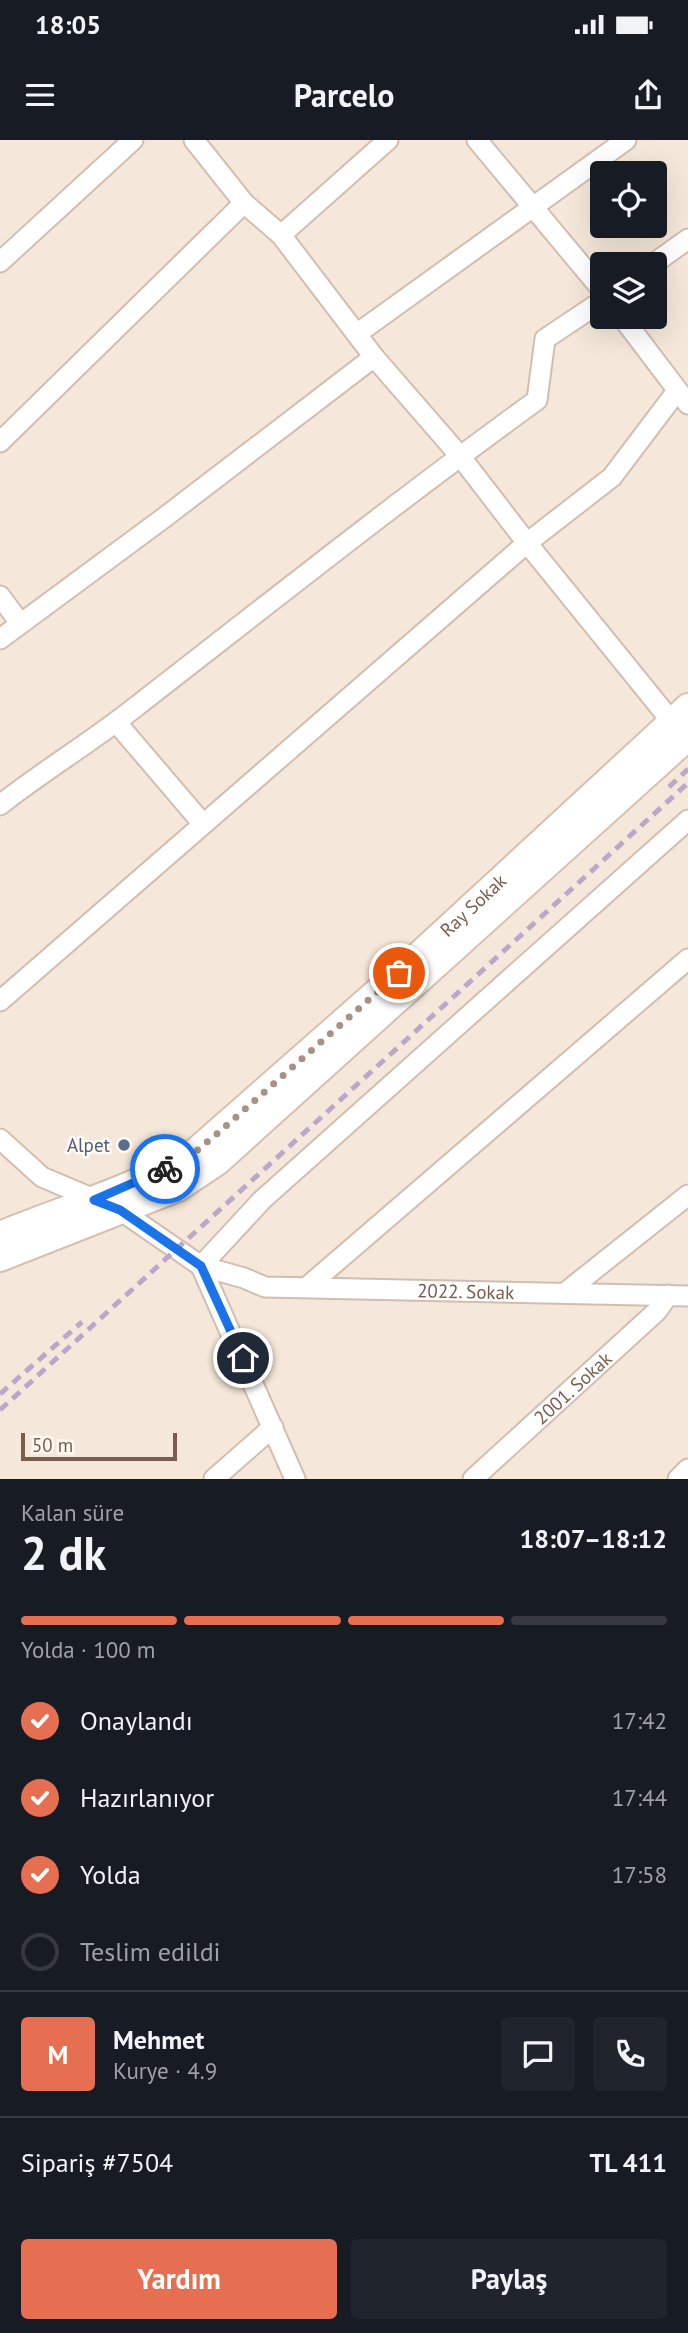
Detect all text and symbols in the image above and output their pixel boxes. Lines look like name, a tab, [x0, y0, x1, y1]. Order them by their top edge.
text: 18:05	[35, 8, 101, 41]
text: Parcelo	[294, 74, 394, 116]
icon: menu	[21, 76, 59, 114]
icon: share	[629, 76, 667, 114]
map controls	[590, 161, 667, 329]
button: locate	[590, 161, 667, 238]
button: layers	[590, 252, 667, 329]
street label: Ray Sokak	[435, 869, 511, 942]
pin	[369, 943, 429, 1003]
icon: bag	[380, 954, 418, 992]
place label: Alpet	[67, 1133, 111, 1157]
courier	[130, 1134, 200, 1204]
marker: Alpet	[116, 1137, 132, 1153]
icon: bike	[146, 1150, 184, 1188]
street label: 2022. Sokak	[417, 1278, 514, 1304]
pin	[213, 1328, 273, 1388]
icon: home	[224, 1339, 262, 1377]
street label: 2001. Sokak	[529, 1346, 617, 1430]
scale bar	[21, 1430, 177, 1462]
text: 50 m	[32, 1433, 73, 1457]
text: Kalan süre	[21, 1498, 124, 1527]
text: 18:07–18:12	[520, 1522, 667, 1555]
text: 2 dk	[21, 1523, 106, 1583]
text: Yolda · 100 m	[21, 1635, 156, 1664]
icon: check	[21, 1702, 59, 1740]
text: Onaylandı	[80, 1704, 193, 1737]
text: 17:42	[612, 1706, 667, 1735]
icon: check	[21, 1779, 59, 1817]
text: Hazırlanıyor	[80, 1781, 214, 1814]
text: 17:44	[612, 1783, 667, 1812]
icon: check	[21, 1856, 59, 1894]
text: Yolda	[80, 1858, 141, 1891]
text: 17:58	[612, 1860, 667, 1889]
text: Teslim edildi	[80, 1935, 221, 1968]
button: chat	[501, 2017, 575, 2091]
button: phone	[593, 2017, 667, 2091]
text: Mehmet	[113, 2023, 204, 2056]
text: M	[48, 2038, 68, 2071]
text: Kurye · 4.9	[113, 2056, 217, 2085]
text: Sipariş #7504	[21, 2146, 173, 2179]
text: TL 411	[589, 2146, 667, 2179]
button: Yardım	[21, 2239, 337, 2319]
button: Paylaş	[351, 2239, 667, 2319]

